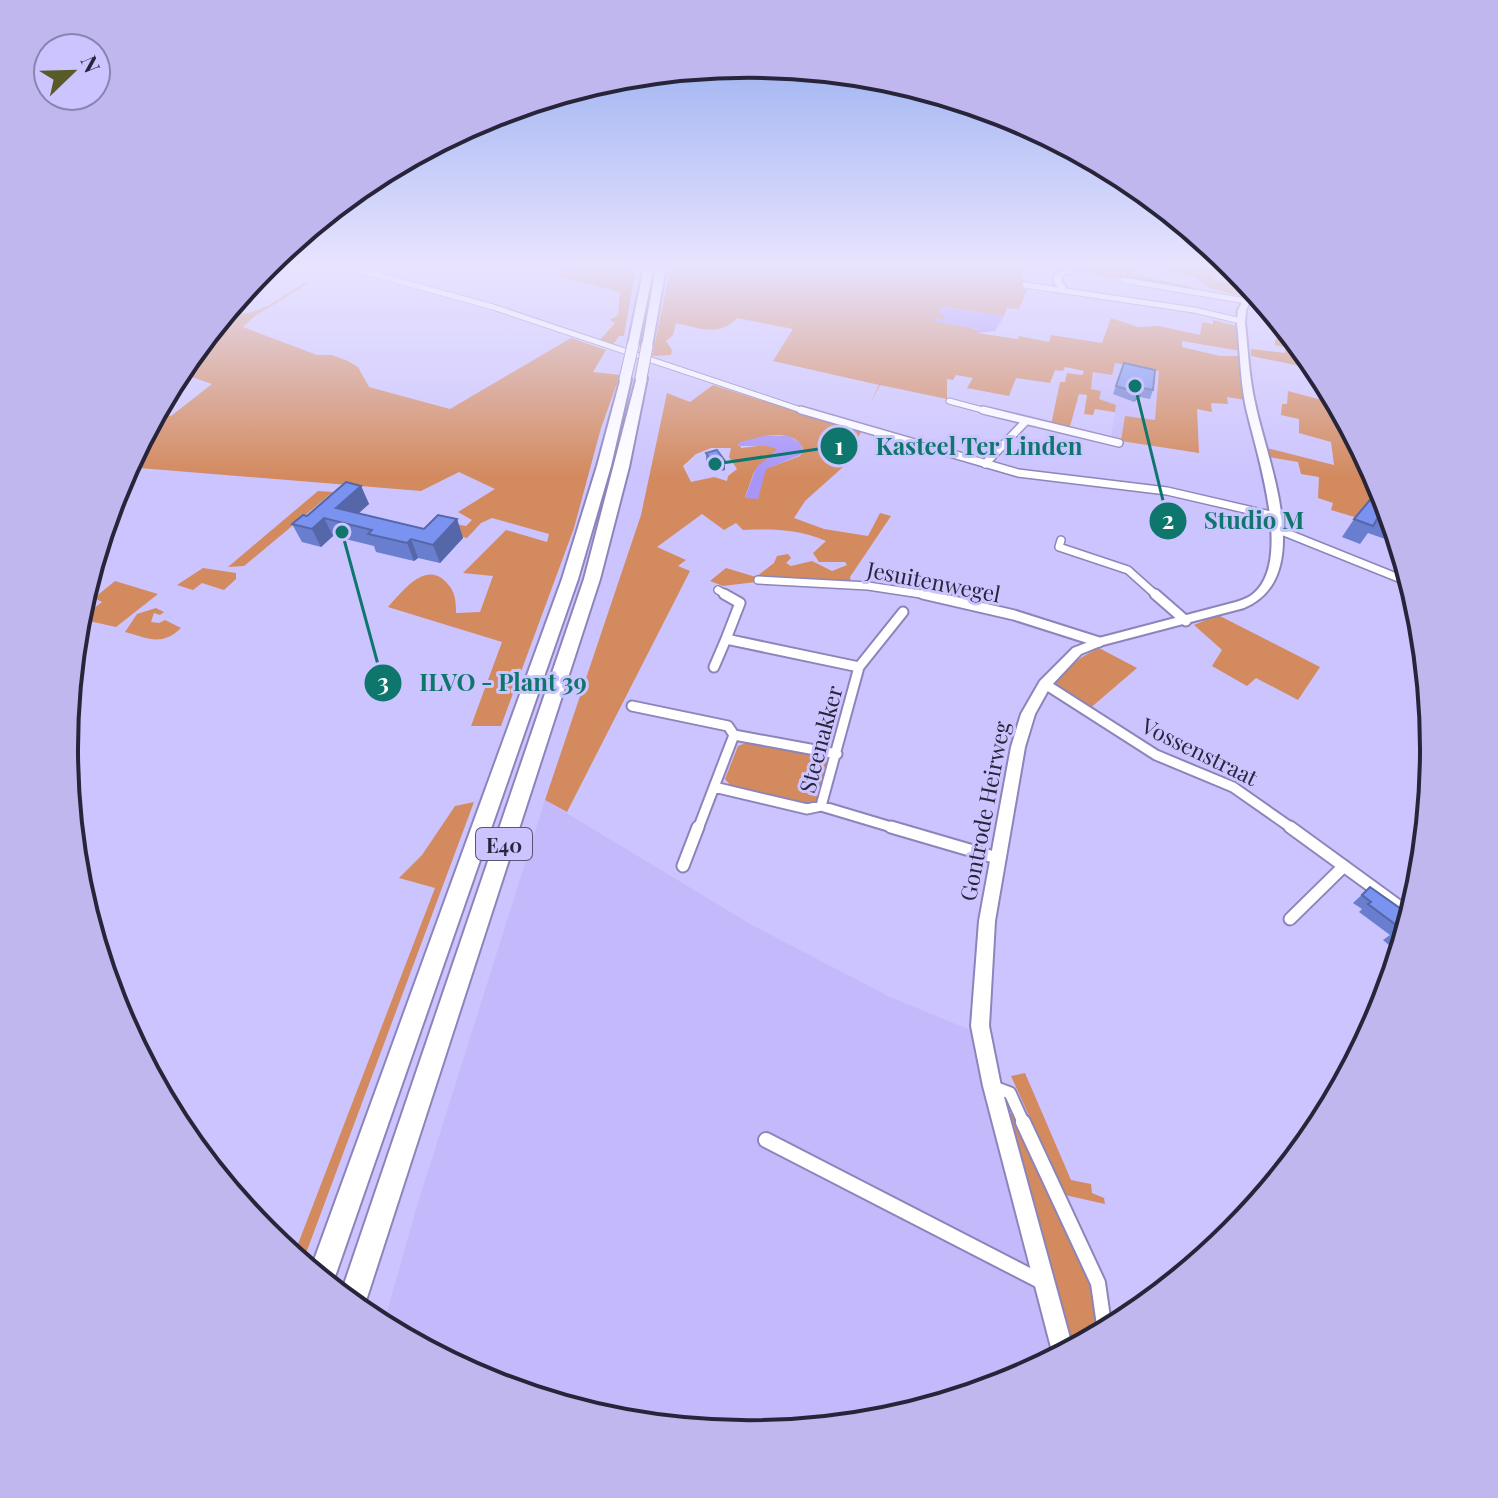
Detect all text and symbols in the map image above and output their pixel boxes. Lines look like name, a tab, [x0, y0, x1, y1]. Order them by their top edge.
north arrow	[32, 32, 112, 112]
text: N	[74, 51, 108, 77]
callout: Kasteel Ter Linden	[819, 422, 1099, 470]
text: 1	[834, 429, 844, 461]
text: Kasteel Ter Linden	[876, 429, 1083, 461]
callout: Studio M	[1148, 497, 1321, 545]
text: 2	[1162, 503, 1174, 535]
text: Studio M	[1204, 503, 1304, 535]
street label: Jesuitenwegel	[864, 553, 1003, 609]
callout: ILVO - Plant 39	[363, 659, 603, 707]
text: 3	[377, 665, 389, 697]
text: ILVO - Plant 39	[419, 665, 587, 697]
street label: Steenakker	[791, 682, 849, 796]
street label: Vossenstraat	[1136, 710, 1264, 793]
street label: Gontrode Heirweg	[952, 718, 1016, 903]
road number: E40	[476, 828, 532, 860]

